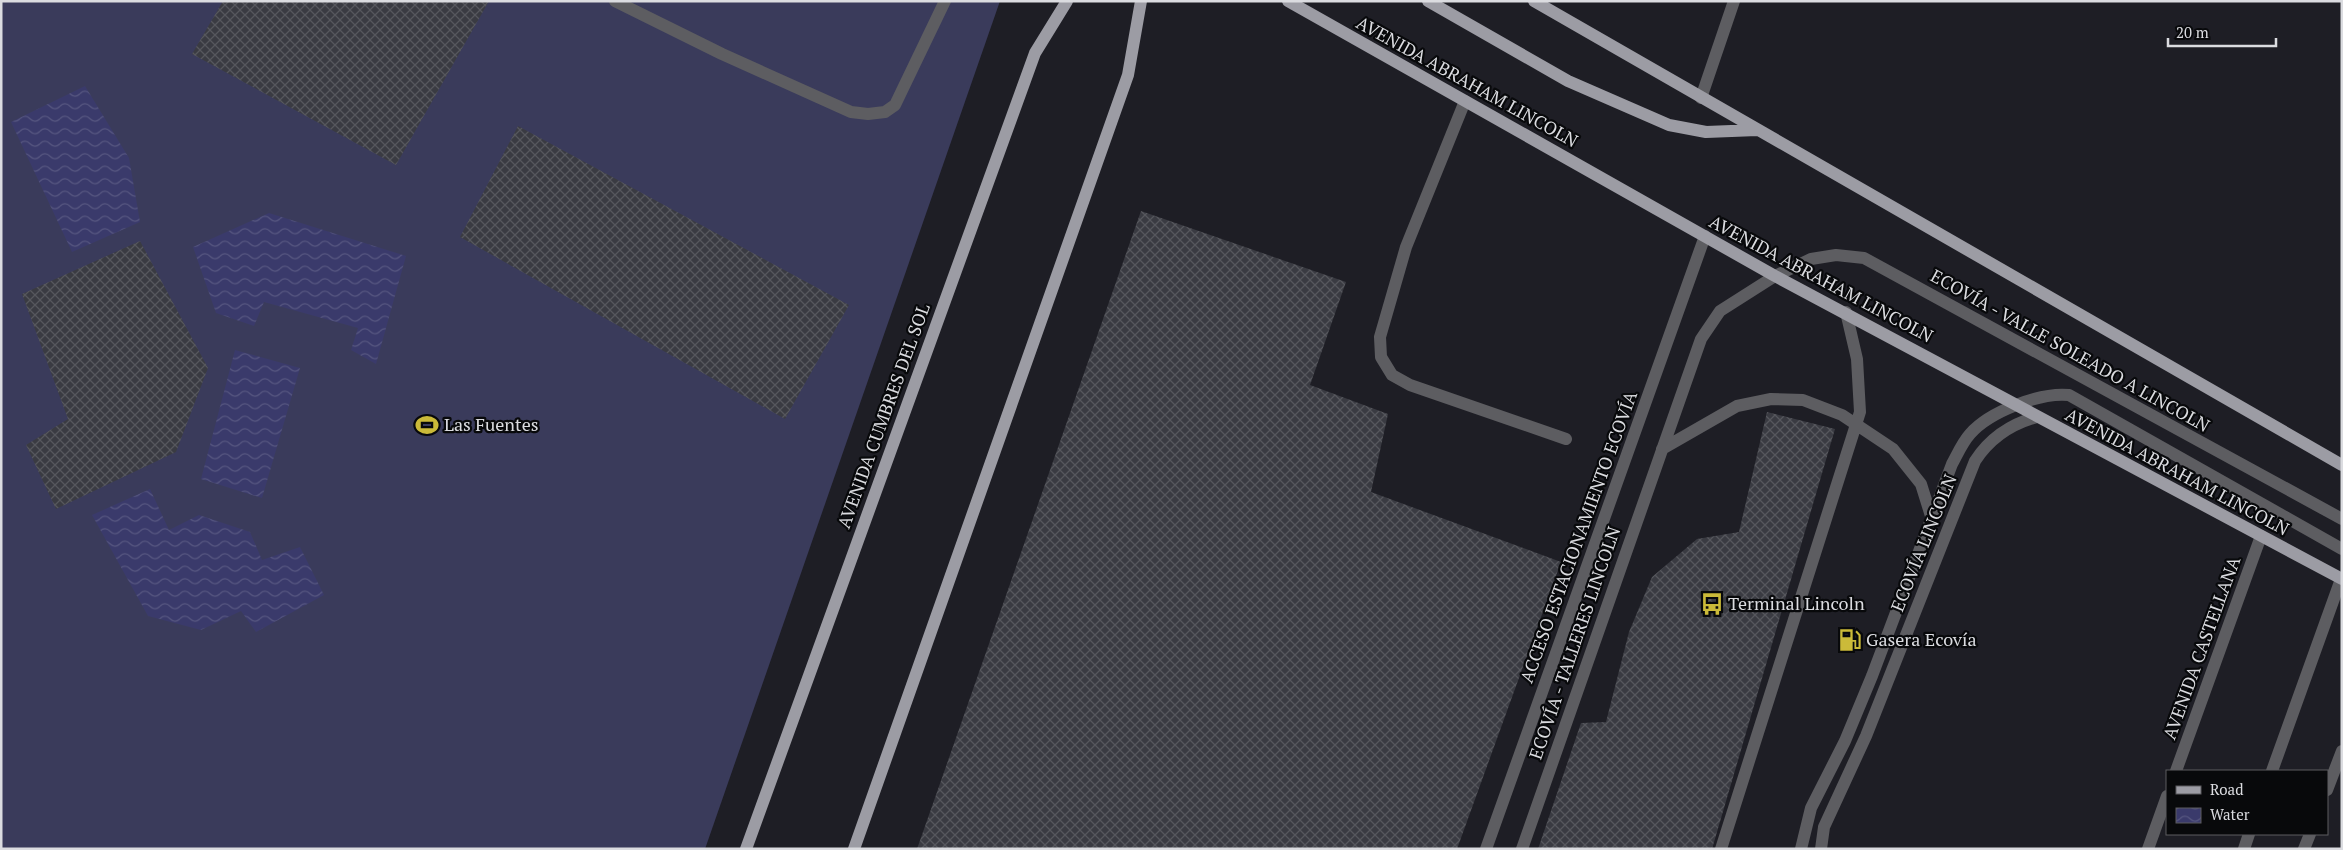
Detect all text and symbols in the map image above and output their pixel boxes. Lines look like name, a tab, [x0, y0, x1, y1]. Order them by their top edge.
street label: AVENIDA ABRAHAM LINCOLN	[1352, 10, 1583, 152]
scale bar	[2168, 15, 2276, 47]
text: 20 m	[2176, 22, 2209, 42]
street label: AVENIDA ABRAHAM LINCOLN	[1705, 209, 1937, 347]
street label: ECOVÍA - VALLE SOLEADO A LINCOLN	[1927, 263, 2214, 437]
street label: AVENIDA CUMBRES DEL SOL	[831, 300, 935, 531]
street label: ACCESO ESTACIONAMIENTO ECOVÍA	[1514, 387, 1642, 686]
street label: AVENIDA ABRAHAM LINCOLN	[2061, 402, 2293, 540]
sports icon: Las Fuentes	[414, 412, 440, 438]
place label: Las Fuentes	[444, 412, 539, 436]
street label: ECOVÍA LINCOLN	[1885, 470, 1962, 615]
street label: ECOVÍA - TALLERES LINCOLN	[1523, 523, 1625, 762]
street label: AVENIDA CASTELLANA	[2157, 552, 2246, 742]
bus stop icon: Terminal Lincoln	[1699, 591, 1725, 617]
place label: Terminal Lincoln	[1728, 591, 1865, 615]
fuel station icon: Gasera Ecovía	[1837, 627, 1863, 653]
place label: Gasera Ecovía	[1866, 627, 1977, 651]
legend	[2166, 770, 2328, 835]
text: Road	[2210, 779, 2243, 799]
text: Water	[2210, 804, 2250, 824]

